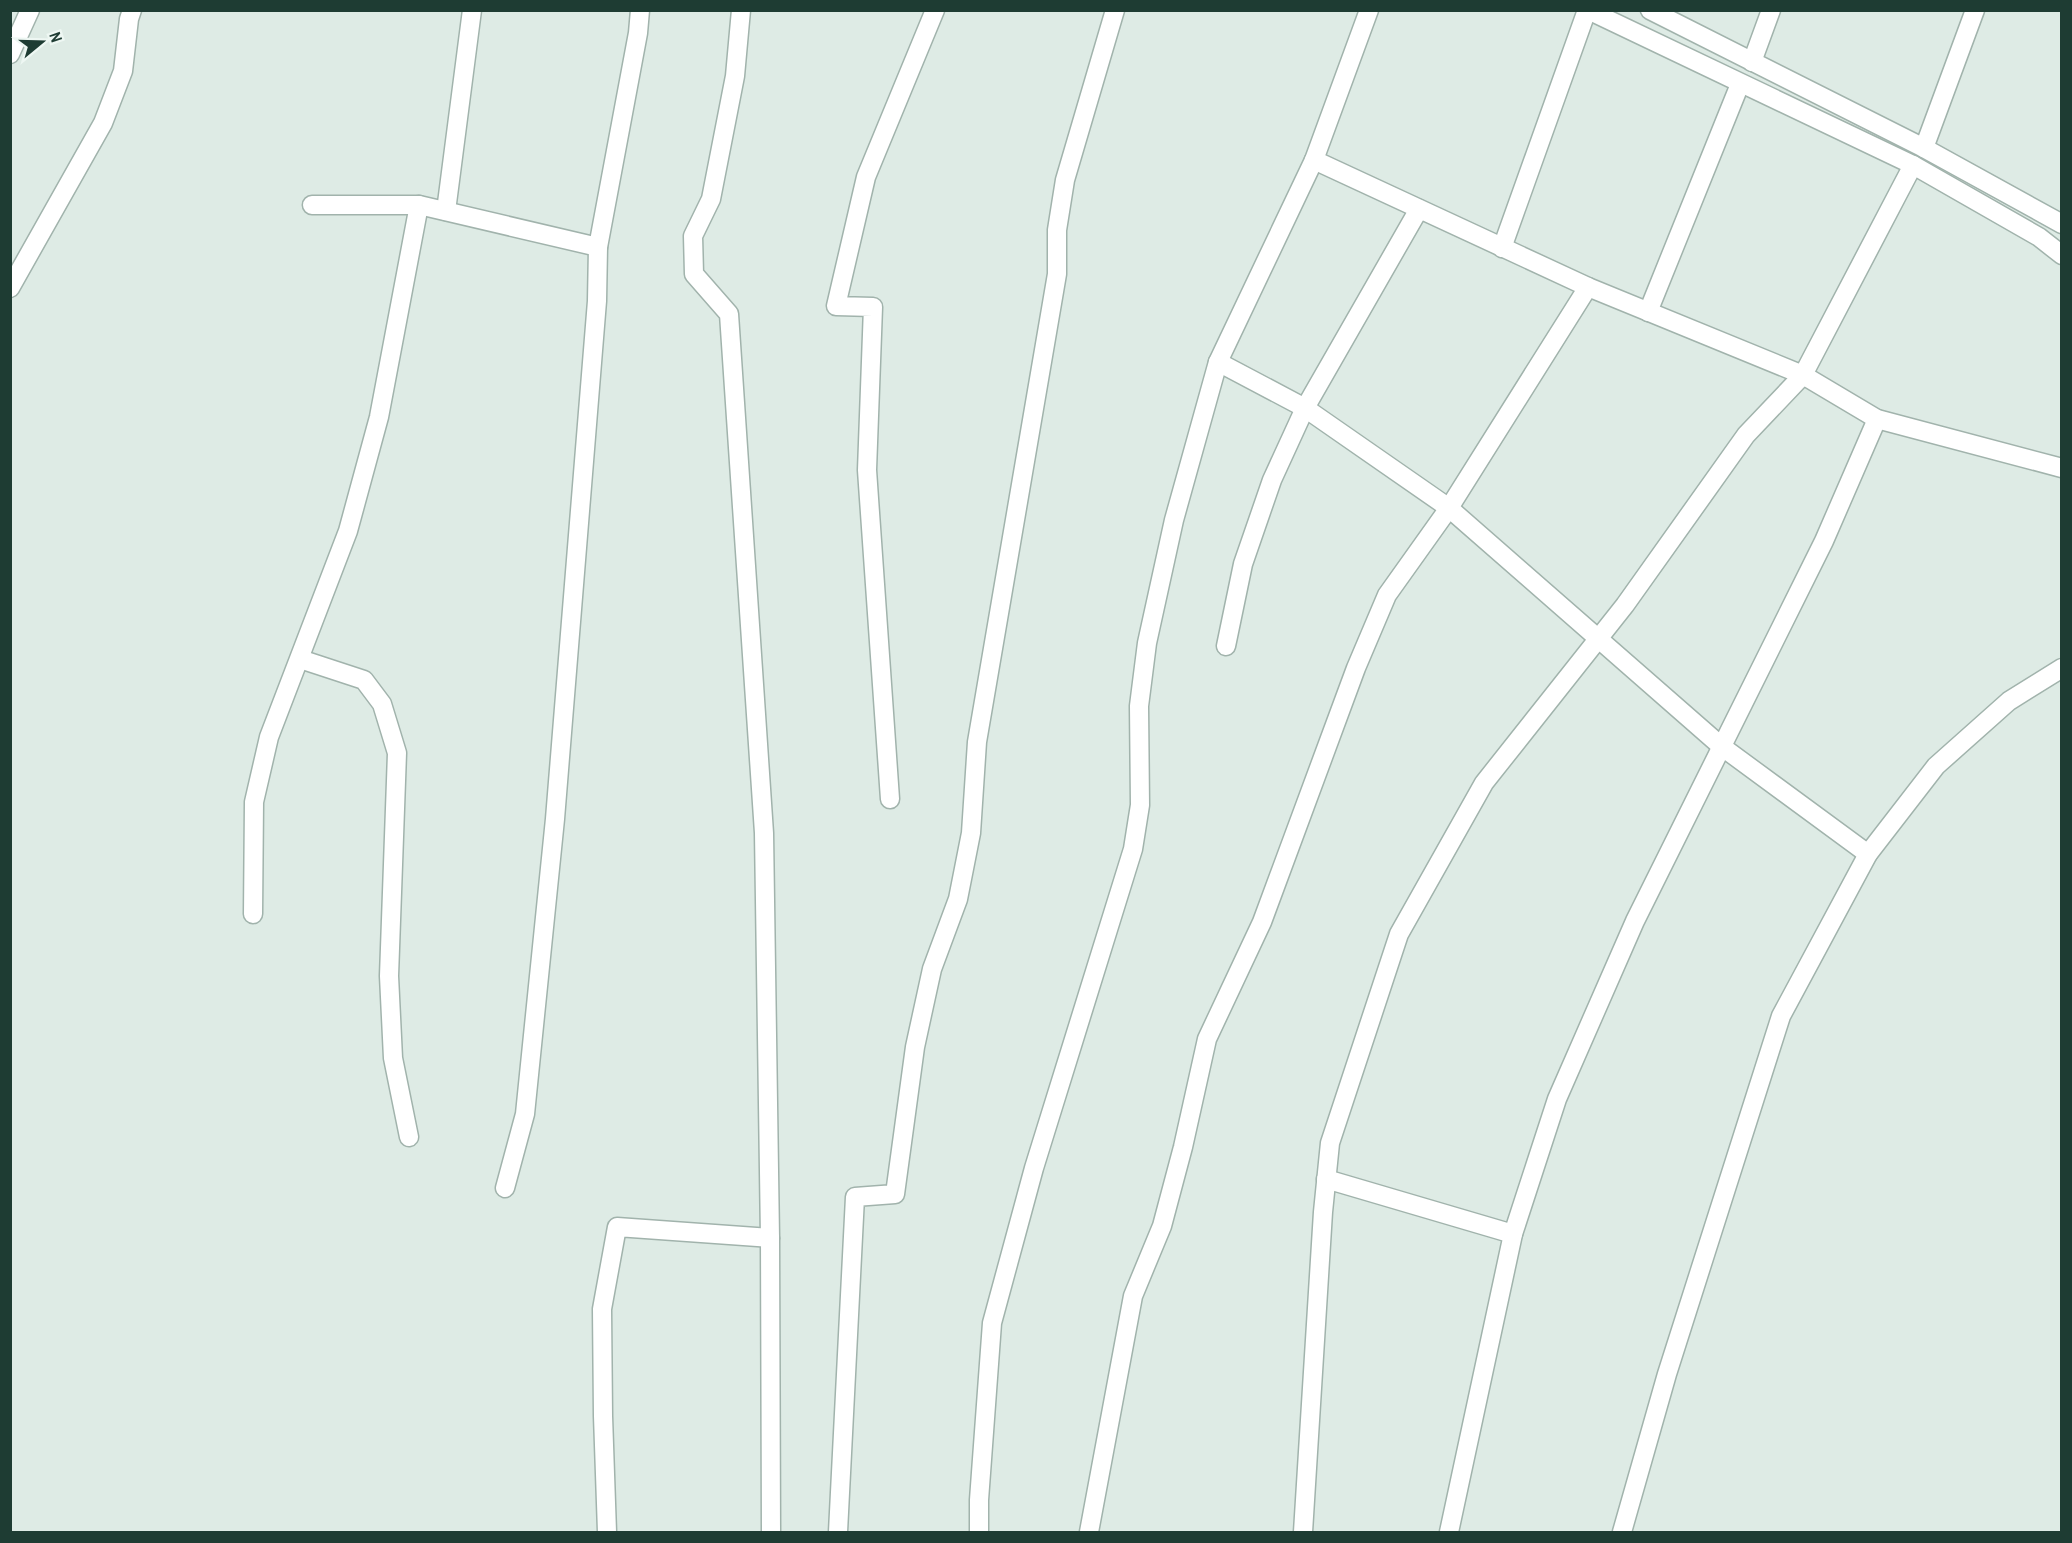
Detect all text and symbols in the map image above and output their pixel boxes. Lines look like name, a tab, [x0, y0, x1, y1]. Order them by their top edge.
north arrow	[12, 12, 72, 72]
text: N	[44, 29, 68, 45]

